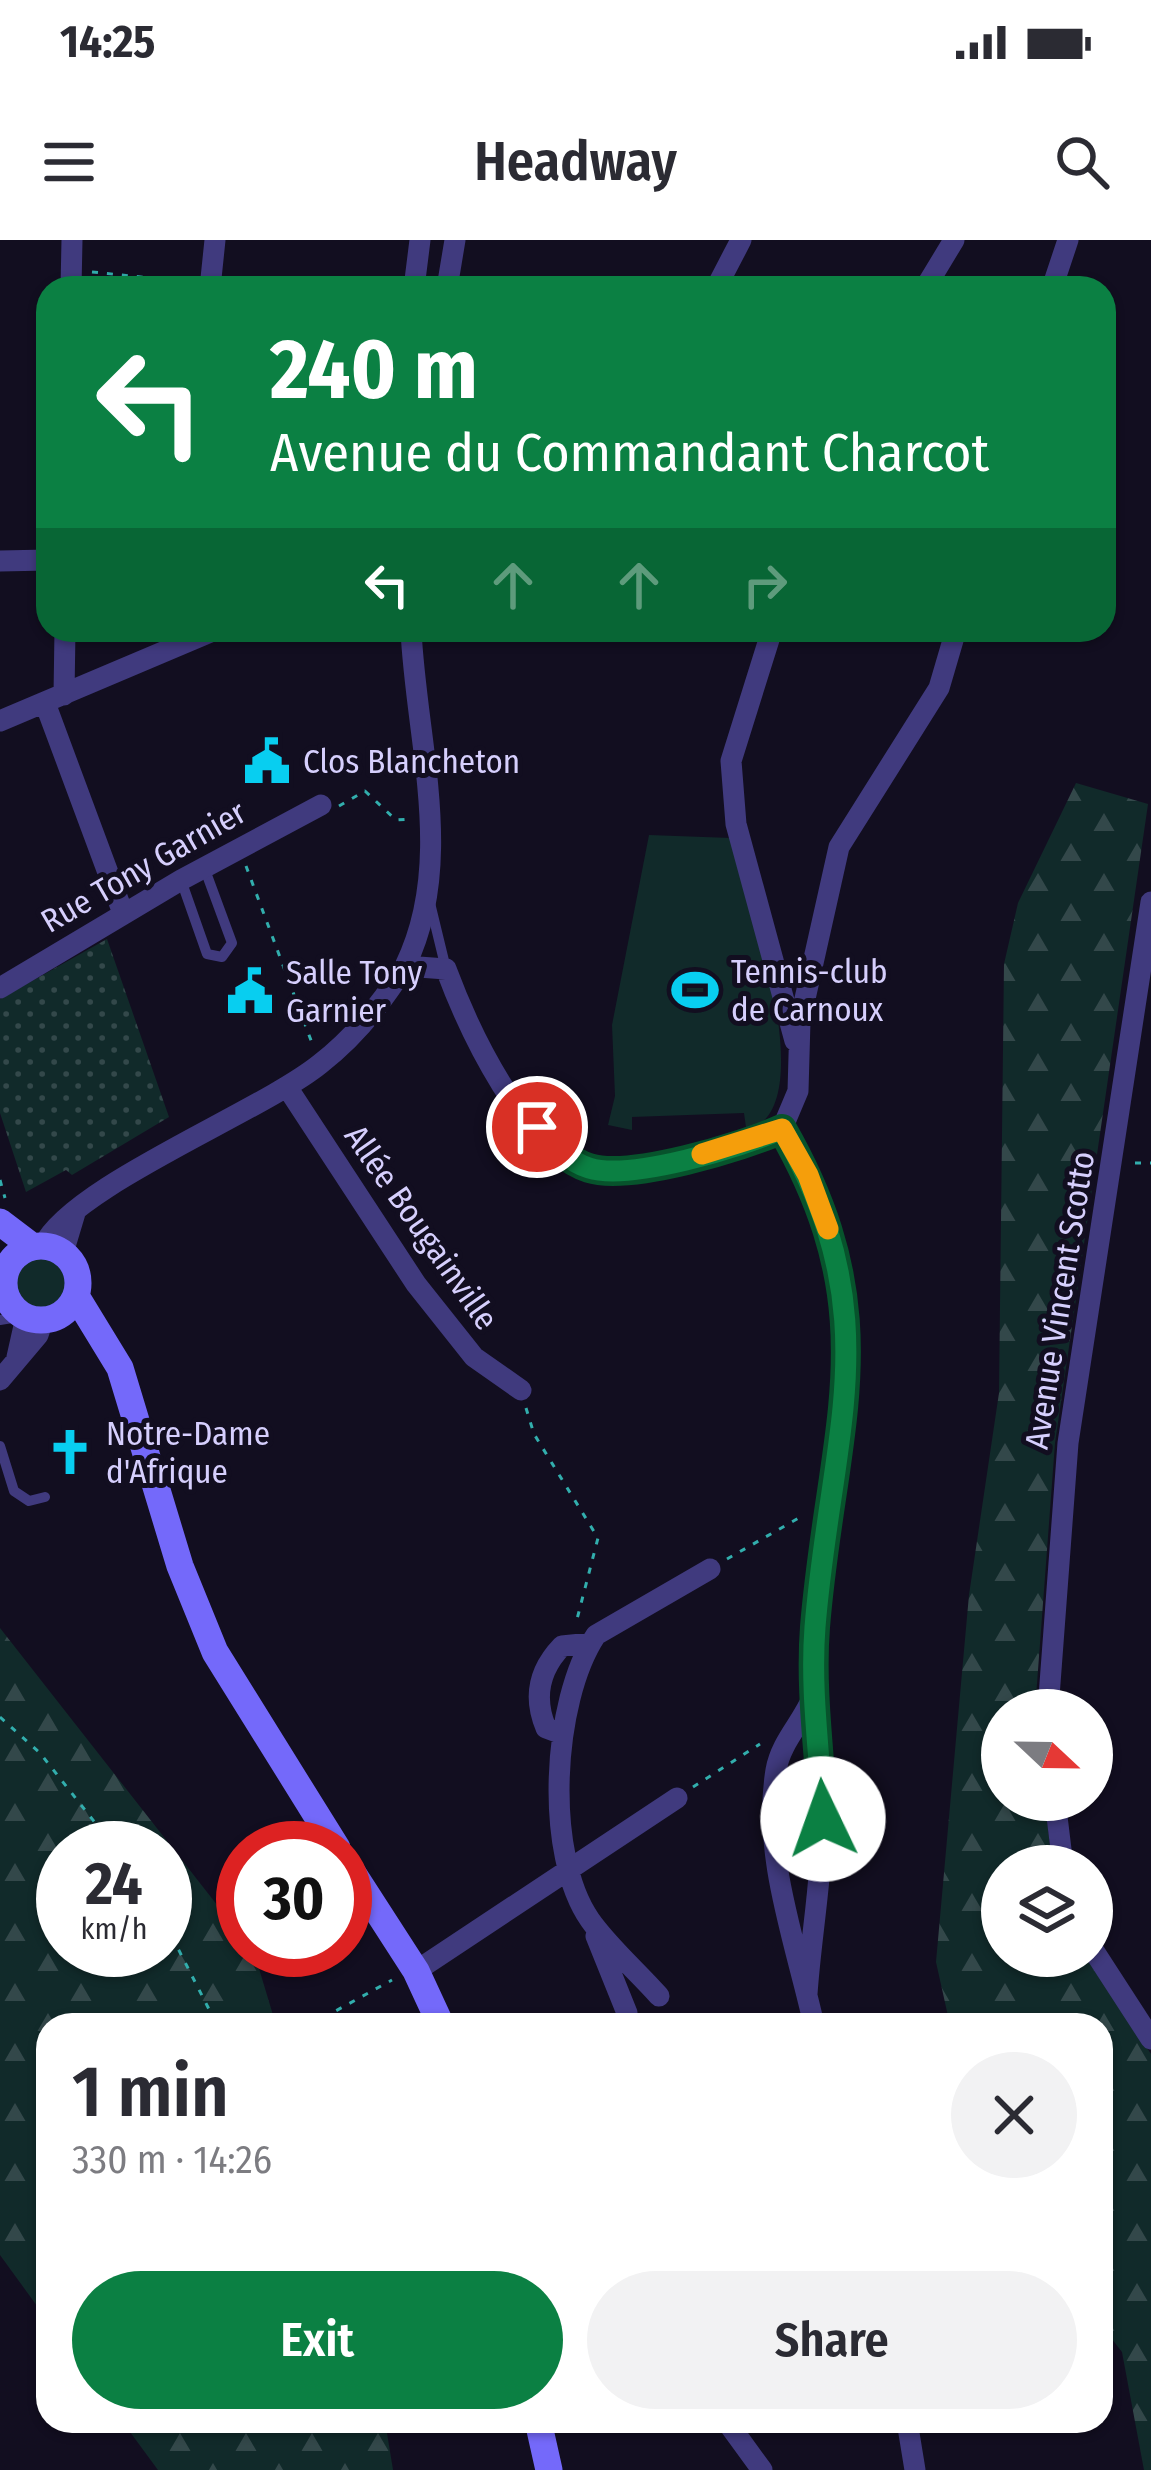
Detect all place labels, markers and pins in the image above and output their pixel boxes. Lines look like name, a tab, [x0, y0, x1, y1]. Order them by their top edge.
public building icon: Clos Blancheton	[242, 736, 292, 786]
place label: Clos Blancheton	[303, 742, 520, 782]
place label: Tennis-club de Carnoux	[731, 952, 887, 1030]
place label: Salle Tony Garnier	[286, 953, 423, 1031]
sports icon: Tennis-club de Carnoux	[670, 965, 720, 1015]
public building icon: Salle Tony Garnier	[225, 966, 275, 1016]
pin	[486, 1076, 588, 1178]
place label: Notre-Dame d'Afrique	[106, 1414, 270, 1492]
church icon: Notre-Dame d'Afrique	[45, 1427, 95, 1477]

